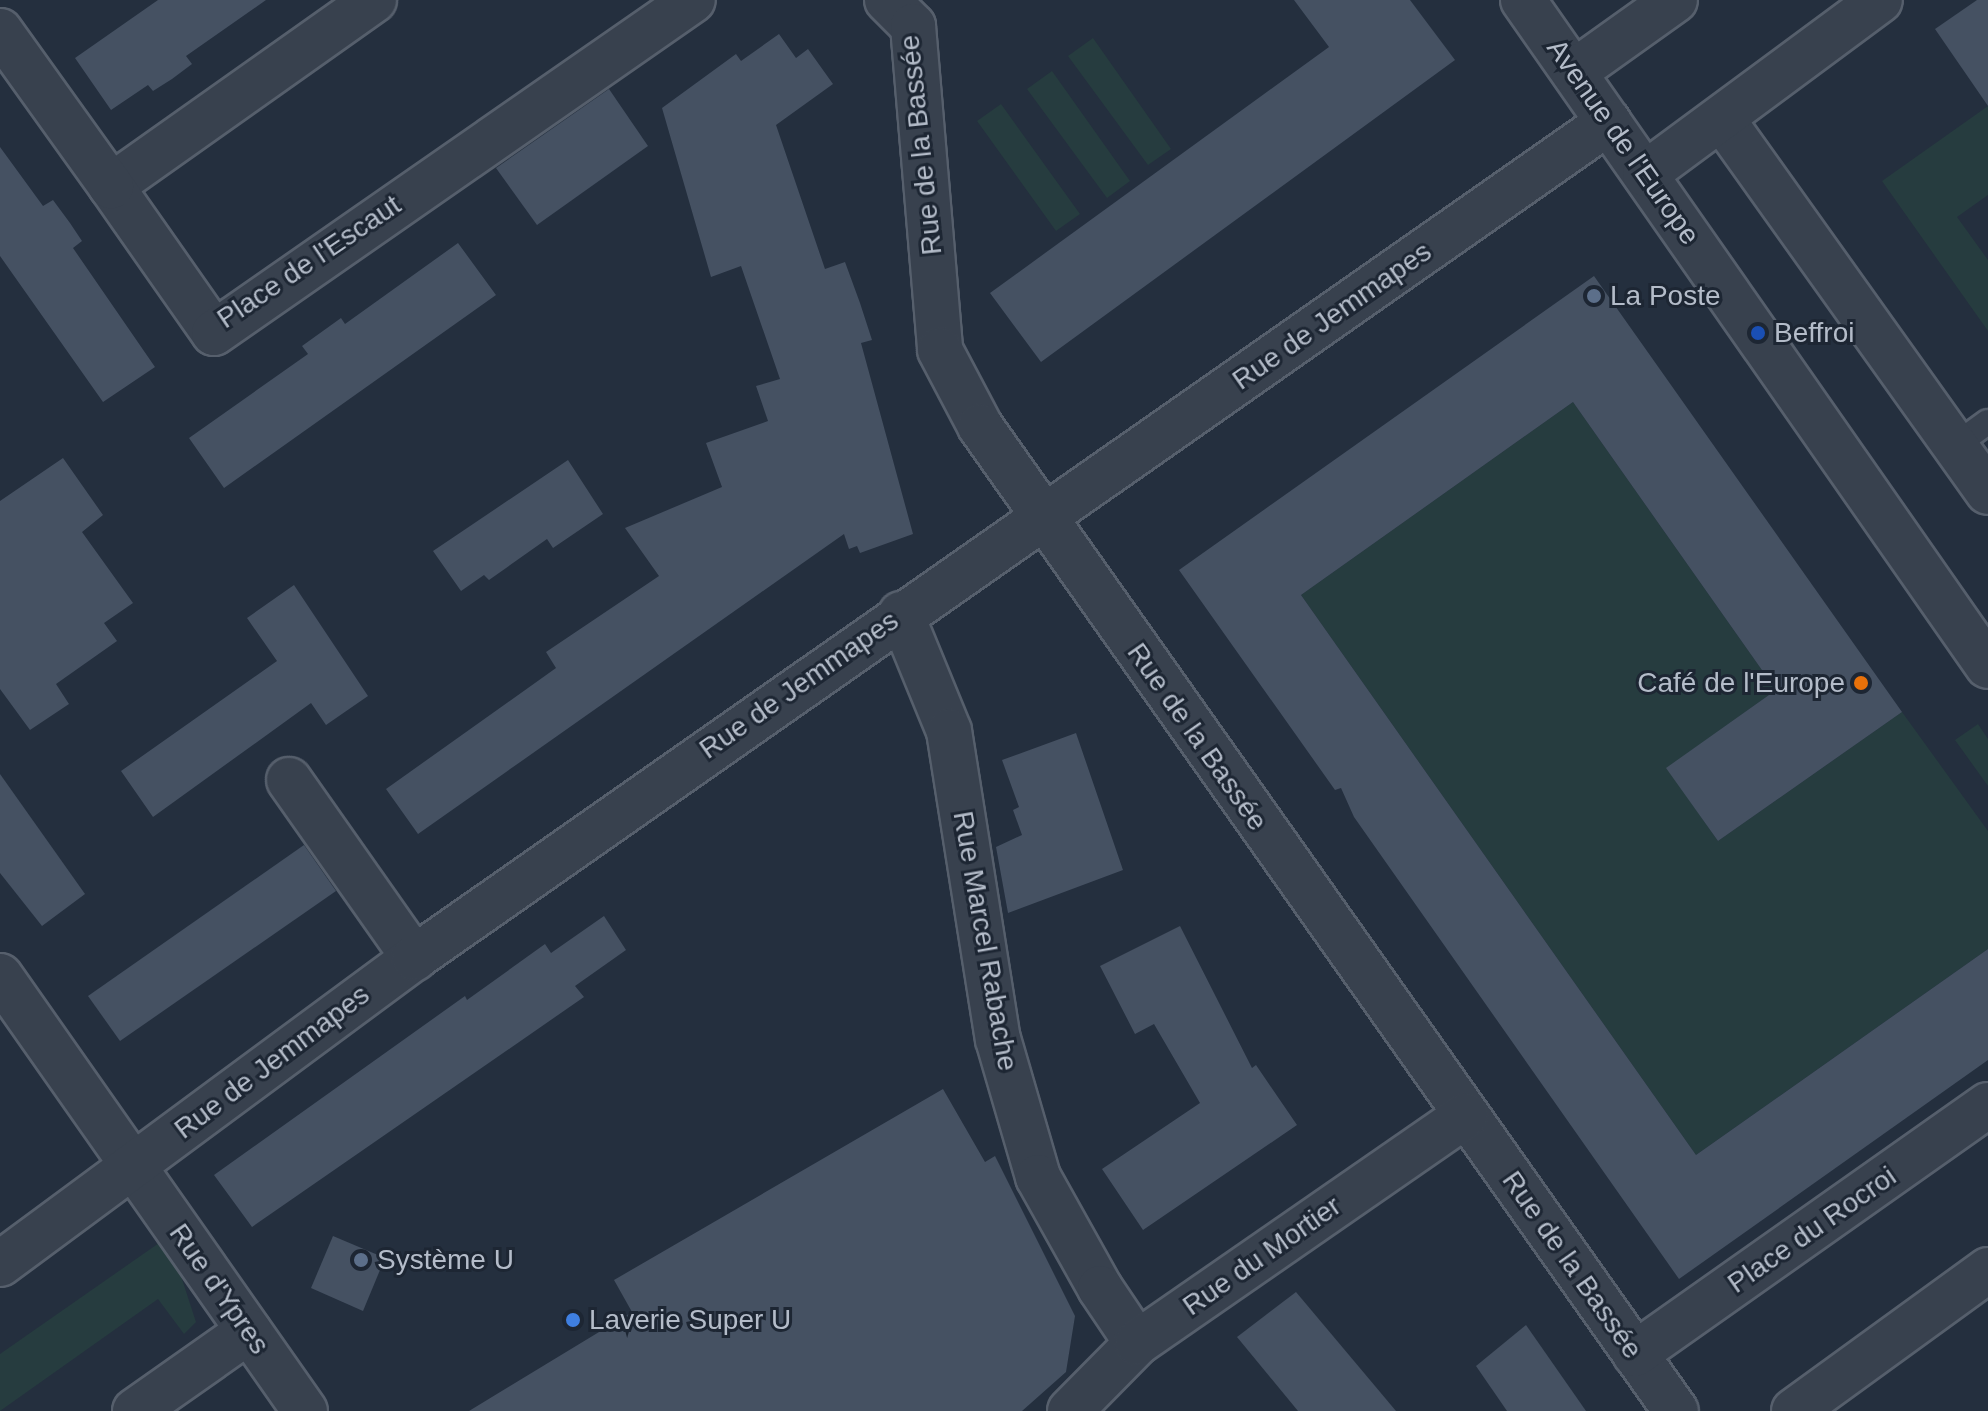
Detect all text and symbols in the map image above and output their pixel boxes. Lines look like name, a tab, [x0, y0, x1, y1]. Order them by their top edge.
street label: Rue de la Bassée	[893, 33, 949, 257]
street label: Avenue de l'Europe	[1540, 33, 1706, 251]
street label: Place de l'Escaut	[211, 188, 407, 336]
street label: Rue de Jemmapes	[1226, 235, 1438, 397]
place label: La Poste	[1610, 279, 1721, 313]
marker: La Poste	[1585, 287, 1603, 305]
place label: Beffroi	[1774, 316, 1854, 350]
marker: Beffroi	[1749, 324, 1767, 342]
street label: Rue de Jemmapes	[693, 604, 905, 766]
street label: Rue de la Bassée	[1120, 637, 1274, 837]
place label: Café de l'Europe	[1637, 666, 1845, 700]
marker: Café de l'Europe	[1852, 674, 1870, 692]
street label: Rue Marcel Rabache	[946, 809, 1024, 1073]
street label: Rue de Jemmapes	[168, 978, 376, 1146]
street label: Place du Rocroi	[1721, 1160, 1903, 1300]
street label: Rue de la Bassée	[1495, 1165, 1649, 1365]
street label: Rue du Mortier	[1177, 1189, 1347, 1323]
street label: Rue d'Ypres	[162, 1217, 276, 1361]
place label: Système U	[377, 1243, 514, 1277]
marker: Système U	[352, 1251, 370, 1269]
place label: Laverie Super U	[589, 1303, 791, 1337]
marker: Laverie Super U	[564, 1311, 582, 1329]

